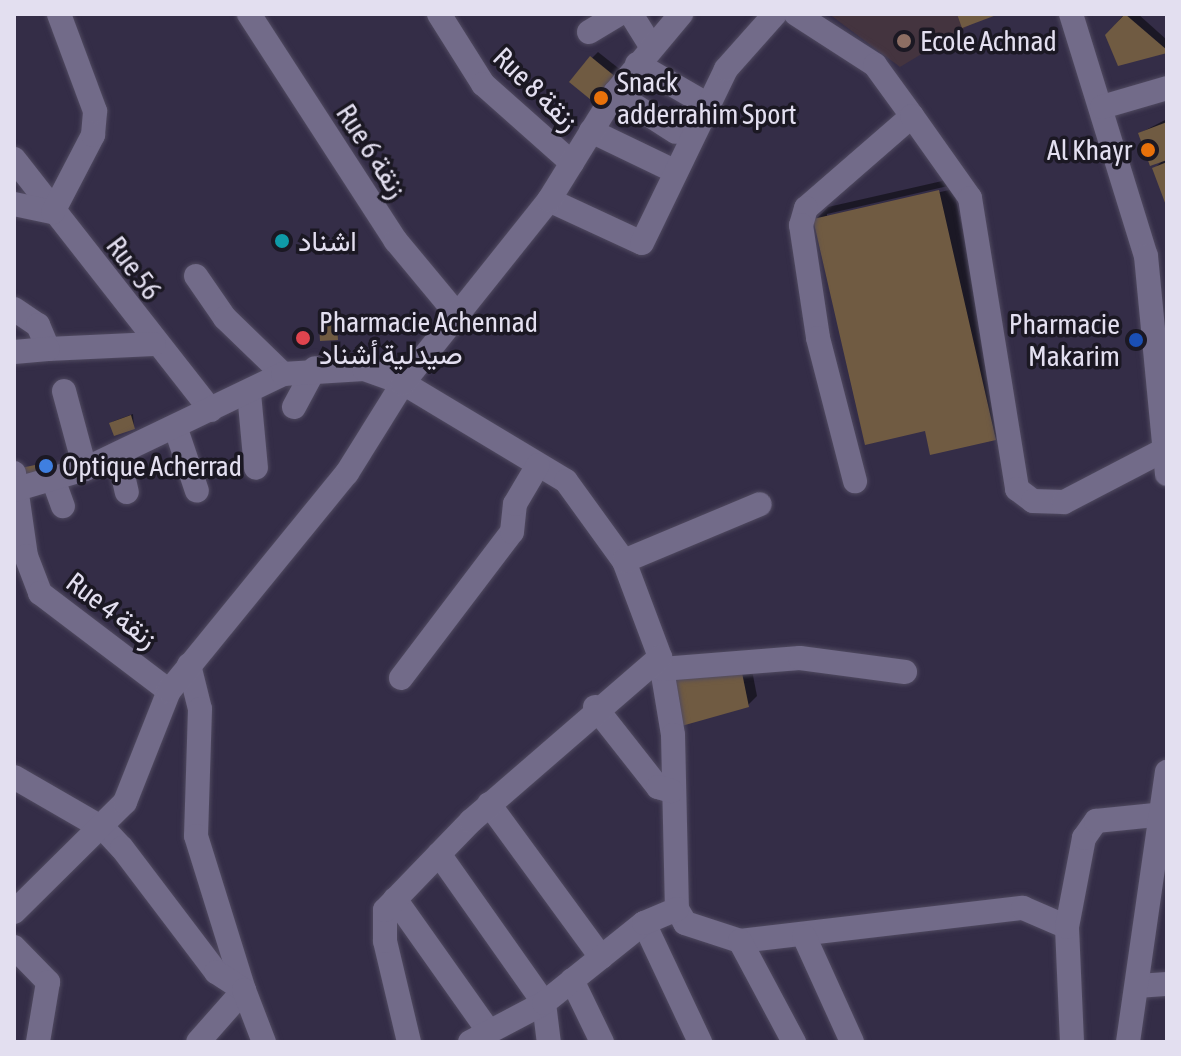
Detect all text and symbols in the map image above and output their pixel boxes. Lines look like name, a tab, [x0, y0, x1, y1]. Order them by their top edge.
place label: Ecole Achnad	[920, 24, 1057, 58]
marker: Ecole Achnad	[895, 32, 913, 50]
street label: Rue 8 زنقة	[487, 40, 585, 138]
place label: Snack adderrahim Sport	[617, 65, 797, 131]
marker: Snack adderrahim Sport	[592, 89, 610, 107]
street label: Rue 6 زنقة	[329, 98, 415, 204]
place label: Al Khayr	[1047, 133, 1132, 167]
marker: Al Khayr	[1139, 141, 1157, 159]
place label: اشناد	[298, 224, 357, 258]
street label: Rue 56	[99, 230, 169, 306]
marker: اشناد	[273, 232, 291, 250]
place label: Pharmacie Achennad صيدلية أشناد	[319, 305, 538, 371]
place label: Pharmacie Makarim	[1009, 307, 1120, 373]
marker: Pharmacie Achennad صيدلية أشناد	[294, 329, 312, 347]
marker: Pharmacie Makarim	[1127, 331, 1145, 349]
place label: Optique Acherrad	[62, 449, 242, 483]
marker: Optique Acherrad	[37, 457, 55, 475]
street label: Rue 4 زنقة	[60, 565, 164, 655]

